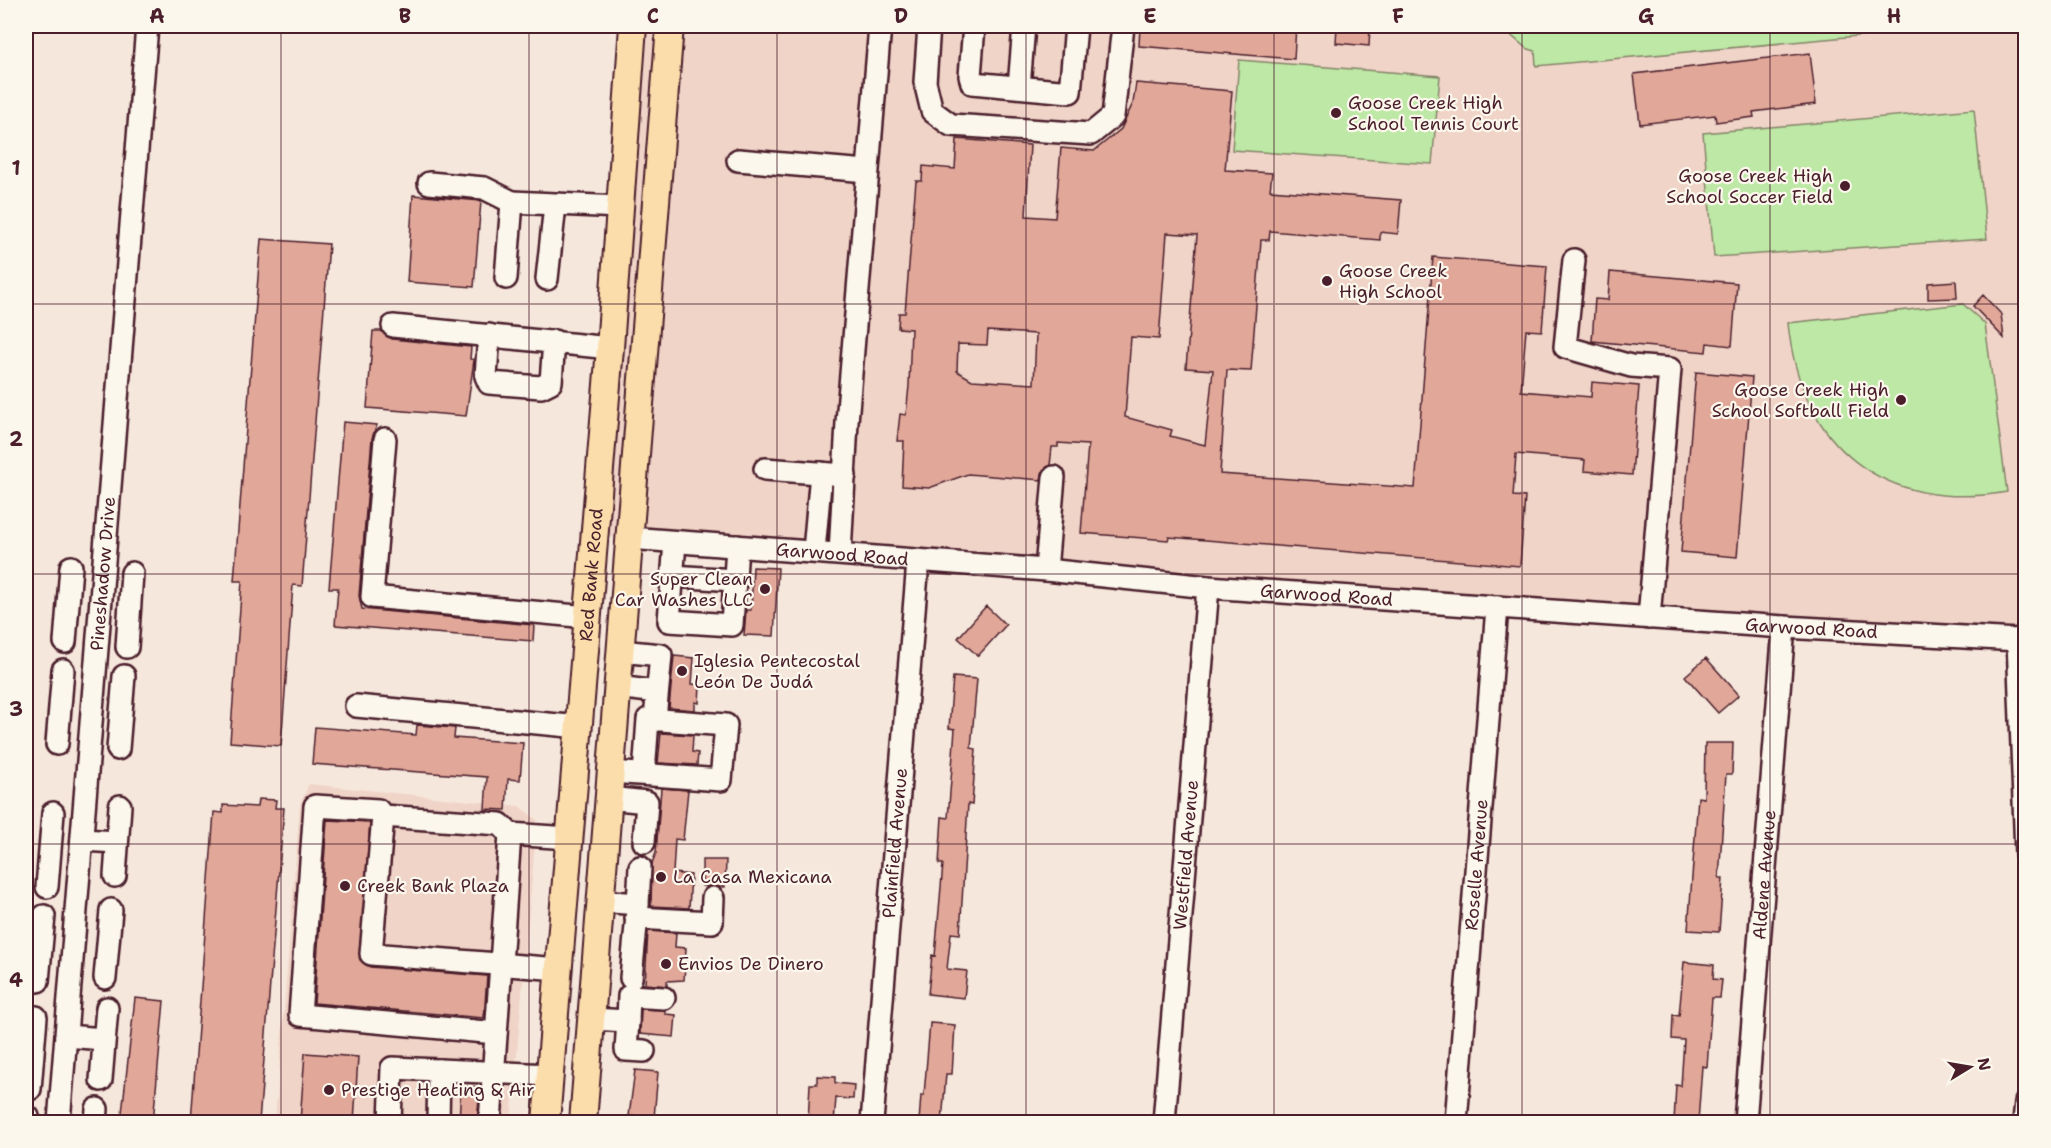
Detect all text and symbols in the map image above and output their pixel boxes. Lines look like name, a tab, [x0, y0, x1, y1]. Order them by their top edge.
text: A	[149, 3, 165, 29]
text: B	[399, 3, 411, 29]
text: C	[647, 3, 659, 29]
text: D	[894, 3, 908, 29]
text: E	[1143, 3, 1157, 29]
text: F	[1392, 3, 1404, 29]
text: G	[1638, 3, 1654, 29]
text: H	[1887, 3, 1901, 29]
place label: Goose Creek High School Tennis Court	[1348, 91, 1519, 136]
marker: Goose Creek High School Tennis Court	[1329, 106, 1343, 120]
text: 1	[11, 155, 21, 181]
place label: Goose Creek High School Soccer Field	[1666, 164, 1833, 209]
marker: Goose Creek High School Soccer Field	[1838, 179, 1852, 193]
place label: Goose Creek High School	[1339, 259, 1447, 304]
marker: Goose Creek High School	[1320, 274, 1334, 288]
place label: Goose Creek High School Softball Field	[1712, 378, 1889, 423]
marker: Goose Creek High School Softball Field	[1894, 393, 1908, 407]
text: 2	[9, 426, 23, 452]
street label: Pineshadow Drive	[85, 496, 121, 652]
street label: Red Bank Road	[574, 507, 609, 643]
street label: Garwood Road	[775, 537, 910, 571]
place label: Super Clean Car Washes LLC	[615, 567, 753, 612]
street label: Garwood Road	[1259, 579, 1394, 612]
marker: Super Clean Car Washes LLC	[758, 582, 772, 596]
street label: Garwood Road	[1744, 612, 1879, 644]
place label: Iglesia Pentecostal León De Judá	[694, 649, 860, 694]
marker: Iglesia Pentecostal León De Judá	[675, 664, 689, 678]
text: 3	[9, 696, 23, 722]
street label: Plainfield Avenue	[877, 767, 913, 919]
street label: Westfield Avenue	[1168, 779, 1204, 931]
street label: Roselle Avenue	[1459, 798, 1494, 931]
street label: Aldene Avenue	[1747, 809, 1782, 941]
place label: La Casa Mexicana	[673, 865, 832, 889]
marker: La Casa Mexicana	[654, 870, 668, 884]
place label: Creek Bank Plaza	[357, 874, 509, 898]
marker: Creek Bank Plaza	[338, 879, 352, 893]
place label: Envios De Dinero	[678, 952, 824, 976]
marker: Envios De Dinero	[659, 957, 673, 971]
text: 4	[9, 967, 23, 993]
north arrow	[1940, 1037, 2000, 1097]
text: N	[1973, 1056, 1996, 1072]
place label: Prestige Heating & Air	[341, 1078, 535, 1102]
marker: Prestige Heating & Air	[322, 1083, 336, 1097]

